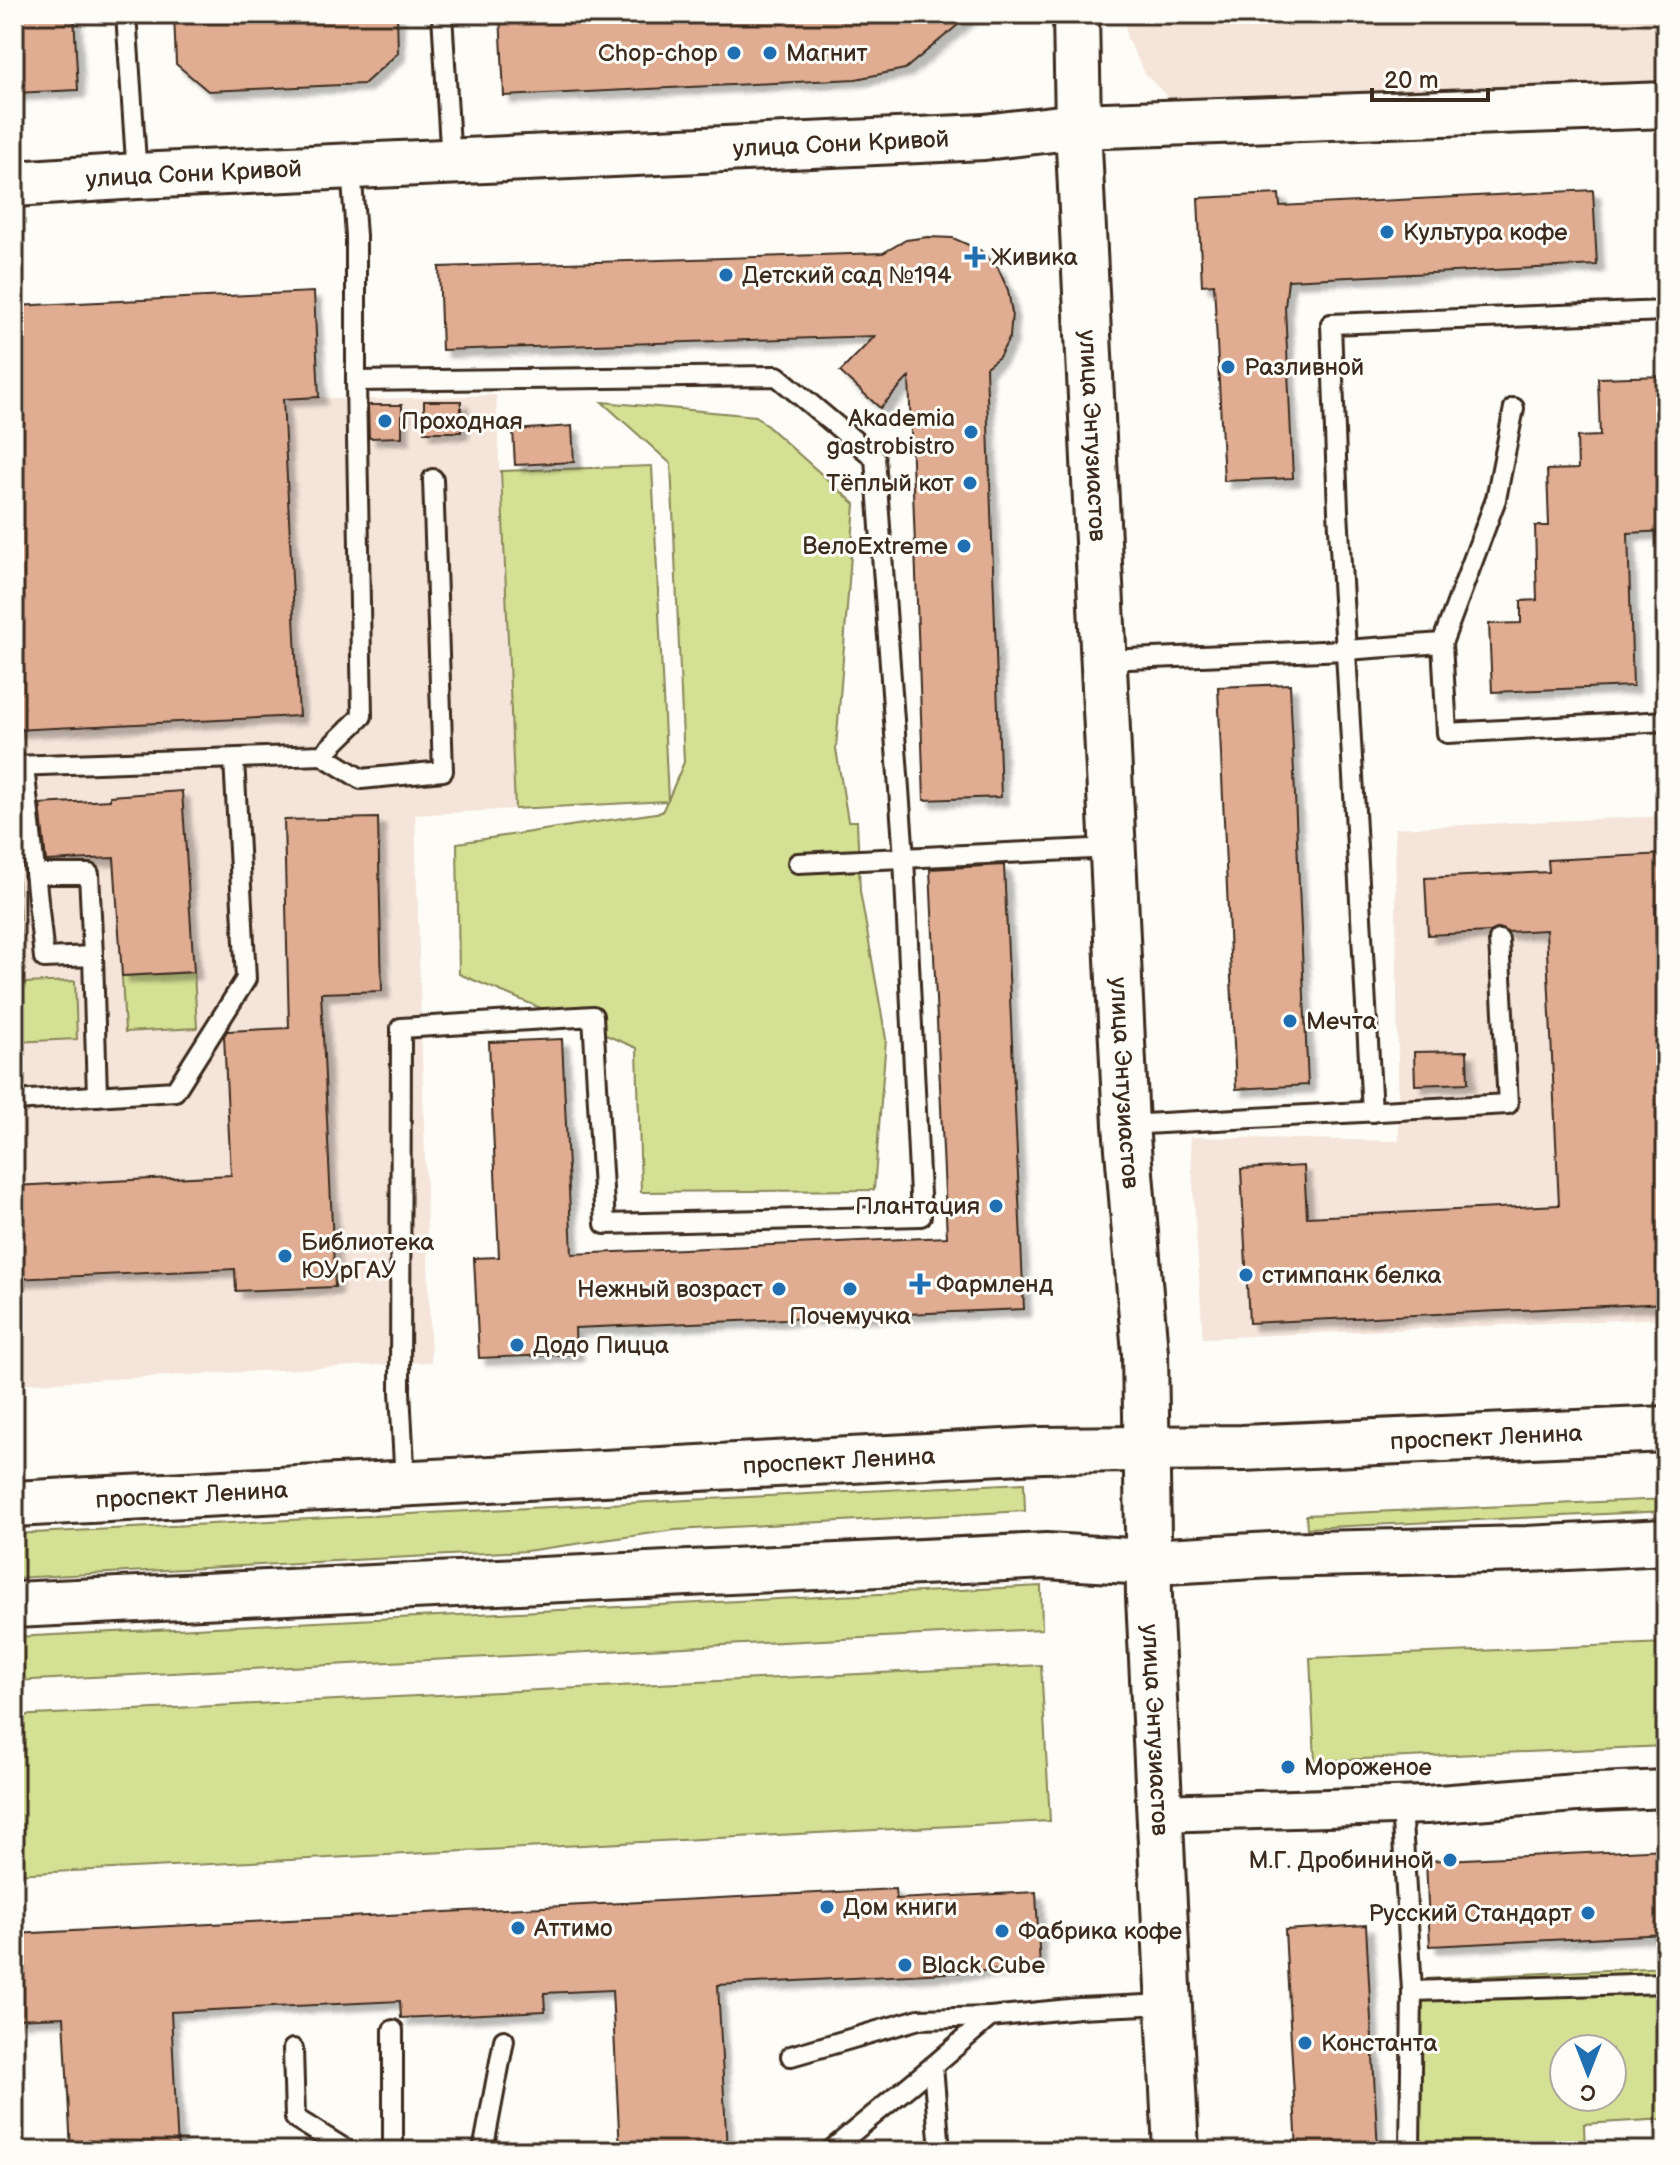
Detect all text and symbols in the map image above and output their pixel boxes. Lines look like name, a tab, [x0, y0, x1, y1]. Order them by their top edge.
place label: Chop-chop	[598, 39, 718, 68]
place label: Магнит	[786, 39, 868, 68]
marker: Chop-chop	[725, 44, 743, 62]
marker: Магнит	[761, 44, 779, 62]
scale bar	[1372, 52, 1488, 102]
text: 20 m	[1384, 66, 1439, 95]
street label: улица Сони Кривой	[732, 124, 950, 163]
street label: улица Сони Кривой	[85, 154, 302, 194]
place label: Культура кофе	[1403, 218, 1568, 247]
marker: Культура кофе	[1378, 223, 1396, 241]
place label: Живика	[991, 243, 1078, 272]
marker: Живика	[966, 248, 984, 266]
place label: Детский сад №194	[742, 261, 952, 290]
marker: Детский сад №194	[717, 266, 735, 284]
street label: улица Энтузиастов	[1073, 329, 1112, 543]
place label: Разливной	[1244, 353, 1364, 382]
marker: Разливной	[1219, 358, 1237, 376]
place label: Akademia gastrobistro	[826, 404, 955, 461]
place label: Проходная	[401, 407, 523, 436]
marker: Проходная	[376, 412, 394, 430]
marker: Akademia gastrobistro	[962, 423, 980, 441]
place label: Тёплый кот	[826, 469, 954, 498]
marker: Тёплый кот	[961, 474, 979, 492]
place label: ВелоExtreme	[802, 532, 948, 561]
marker: ВелоExtreme	[955, 537, 973, 555]
street label: улица Энтузиастов	[1104, 976, 1146, 1190]
place label: Мечта	[1306, 1007, 1377, 1036]
marker: Мечта	[1281, 1012, 1299, 1030]
place label: Плантация	[855, 1192, 980, 1221]
marker: Плантация	[987, 1197, 1005, 1215]
place label: Библиотека ЮУрГАУ	[301, 1228, 434, 1285]
marker: Библиотека ЮУрГАУ	[276, 1247, 294, 1265]
place label: стимпанк белка	[1262, 1261, 1442, 1290]
marker: стимпанк белка	[1237, 1266, 1255, 1284]
place label: Фармленд	[936, 1270, 1054, 1299]
place label: Нежный возраст	[577, 1275, 763, 1304]
marker: Фармленд	[911, 1275, 929, 1293]
marker: Нежный возраст	[770, 1280, 788, 1298]
marker: Почемучка	[841, 1280, 859, 1298]
place label: Почемучка	[789, 1302, 911, 1331]
place label: Додо Пицца	[533, 1331, 669, 1360]
marker: Додо Пицца	[508, 1336, 526, 1354]
street label: проспект Ленина	[1389, 1418, 1583, 1456]
street label: проспект Ленина	[742, 1441, 936, 1480]
street label: проспект Ленина	[95, 1475, 289, 1514]
street label: улица Энтузиастов	[1136, 1623, 1175, 1837]
place label: Мороженое	[1304, 1753, 1432, 1782]
marker: Мороженое	[1279, 1758, 1297, 1776]
place label: М.Г. Дробининой	[1248, 1846, 1434, 1875]
marker: М.Г. Дробининой	[1441, 1851, 1459, 1869]
place label: Дом книги	[843, 1893, 957, 1922]
marker: Дом книги	[818, 1898, 836, 1916]
place label: Русский Стандарт	[1368, 1899, 1572, 1928]
marker: Русский Стандарт	[1579, 1904, 1597, 1922]
place label: Аттимо	[533, 1914, 613, 1943]
place label: Фабрика кофе	[1018, 1917, 1182, 1946]
marker: Аттимо	[509, 1919, 527, 1937]
marker: Фабрика кофе	[993, 1922, 1011, 1940]
place label: Black Cube	[921, 1951, 1045, 1980]
marker: Black Cube	[896, 1956, 914, 1974]
place label: Константа	[1321, 2029, 1438, 2058]
north arrow	[1548, 2033, 1628, 2113]
marker: Константа	[1296, 2034, 1314, 2052]
text: С	[1580, 2078, 1596, 2105]

